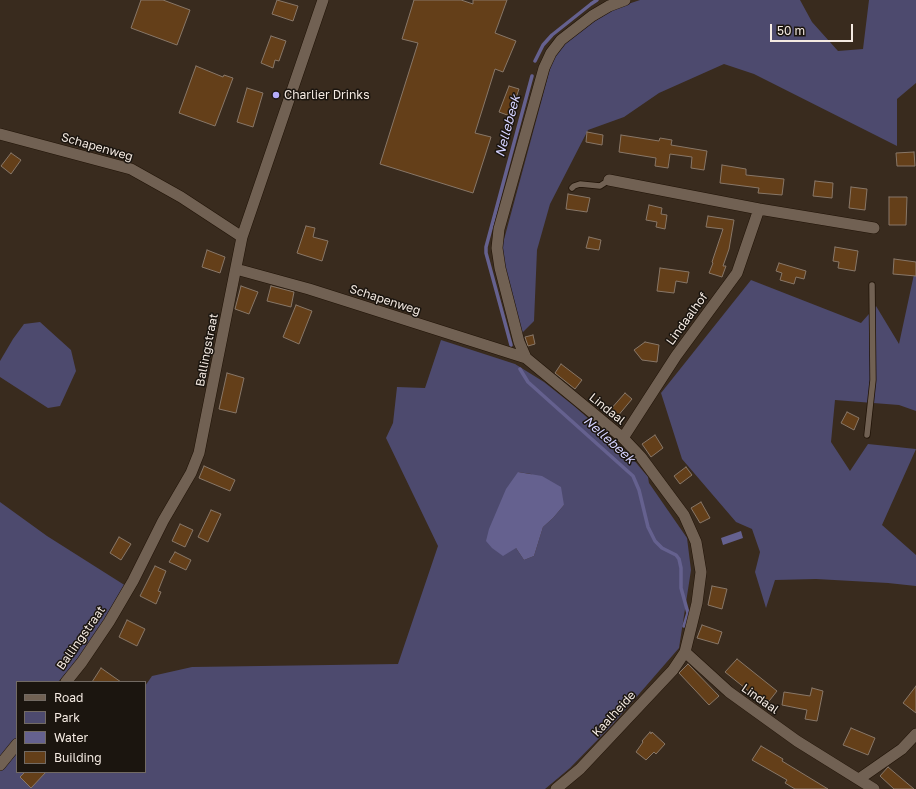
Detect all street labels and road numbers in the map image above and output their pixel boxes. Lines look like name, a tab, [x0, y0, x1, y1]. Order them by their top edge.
street label: Schapenweg	[59, 130, 135, 164]
street label: Schapenweg	[348, 282, 422, 318]
street label: Lindaalhof	[663, 290, 711, 348]
street label: Ballingstraat	[193, 312, 221, 388]
street label: Lindaal	[586, 390, 628, 428]
street label: Ballingstraat	[54, 603, 108, 673]
street label: Lindaal	[739, 681, 781, 717]
street label: Kaalheide	[589, 688, 639, 740]

